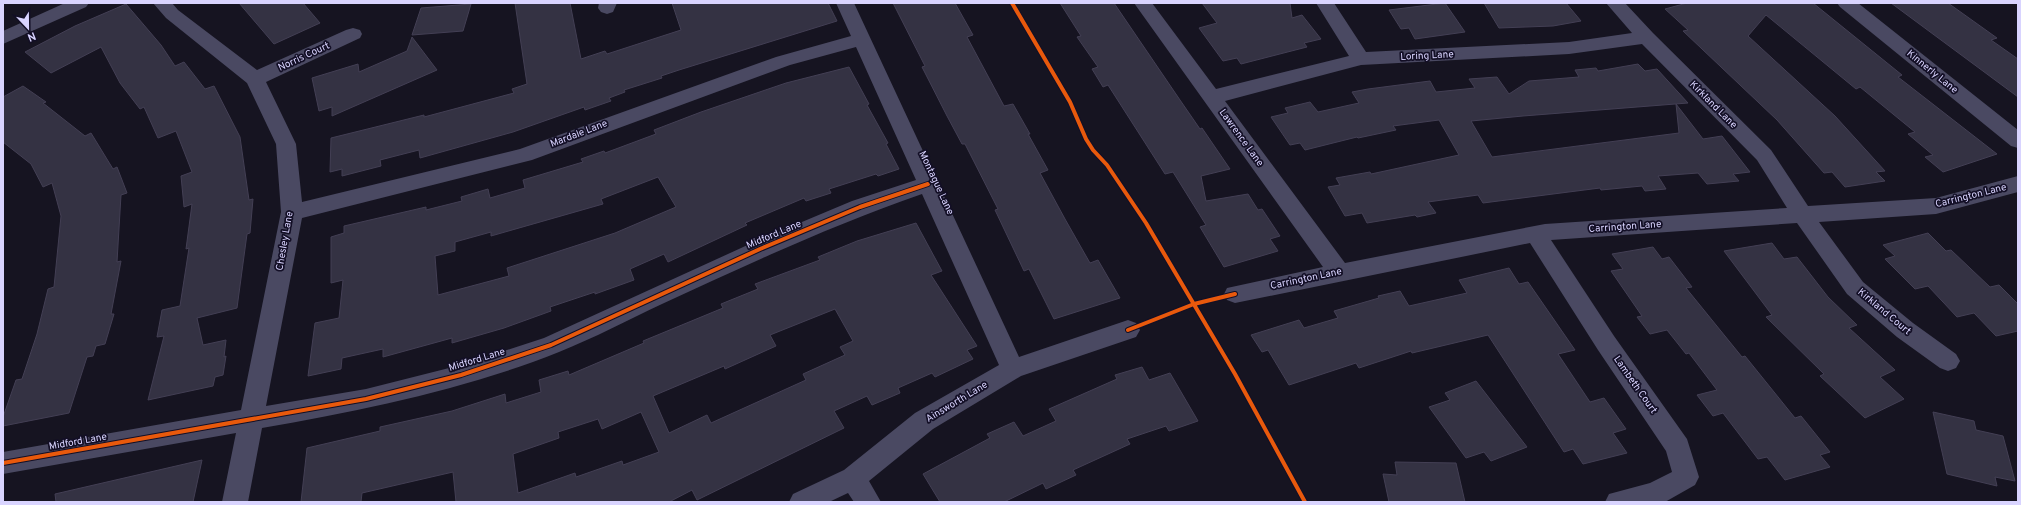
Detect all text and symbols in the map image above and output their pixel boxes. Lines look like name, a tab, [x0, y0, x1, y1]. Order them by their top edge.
north arrow	[8, 8, 48, 48]
text: N	[25, 28, 38, 44]
street label: Norris Court	[276, 39, 332, 75]
street label: Kinnerly Lane	[1904, 47, 1960, 97]
street label: Loring Lane	[1400, 48, 1454, 64]
street label: Kirkland Lane	[1686, 78, 1740, 132]
street label: Lawrence Lane	[1216, 107, 1266, 169]
street label: Mardale Lane	[549, 117, 609, 151]
street label: Montague Lane	[915, 149, 957, 217]
street label: Carrington Lane	[1934, 181, 2008, 211]
street label: Chesley Lane	[273, 210, 297, 272]
street label: Midford Lane	[745, 218, 803, 252]
street label: Carrington Lane	[1588, 218, 1662, 236]
street label: Carrington Lane	[1269, 265, 1343, 293]
street label: Kirkland Court	[1855, 286, 1914, 338]
street label: Midford Lane	[447, 345, 507, 375]
street label: Lambeth Court	[1610, 354, 1660, 417]
street label: Ainsworth Lane	[924, 378, 990, 426]
street label: Midford Lane	[48, 431, 108, 453]

